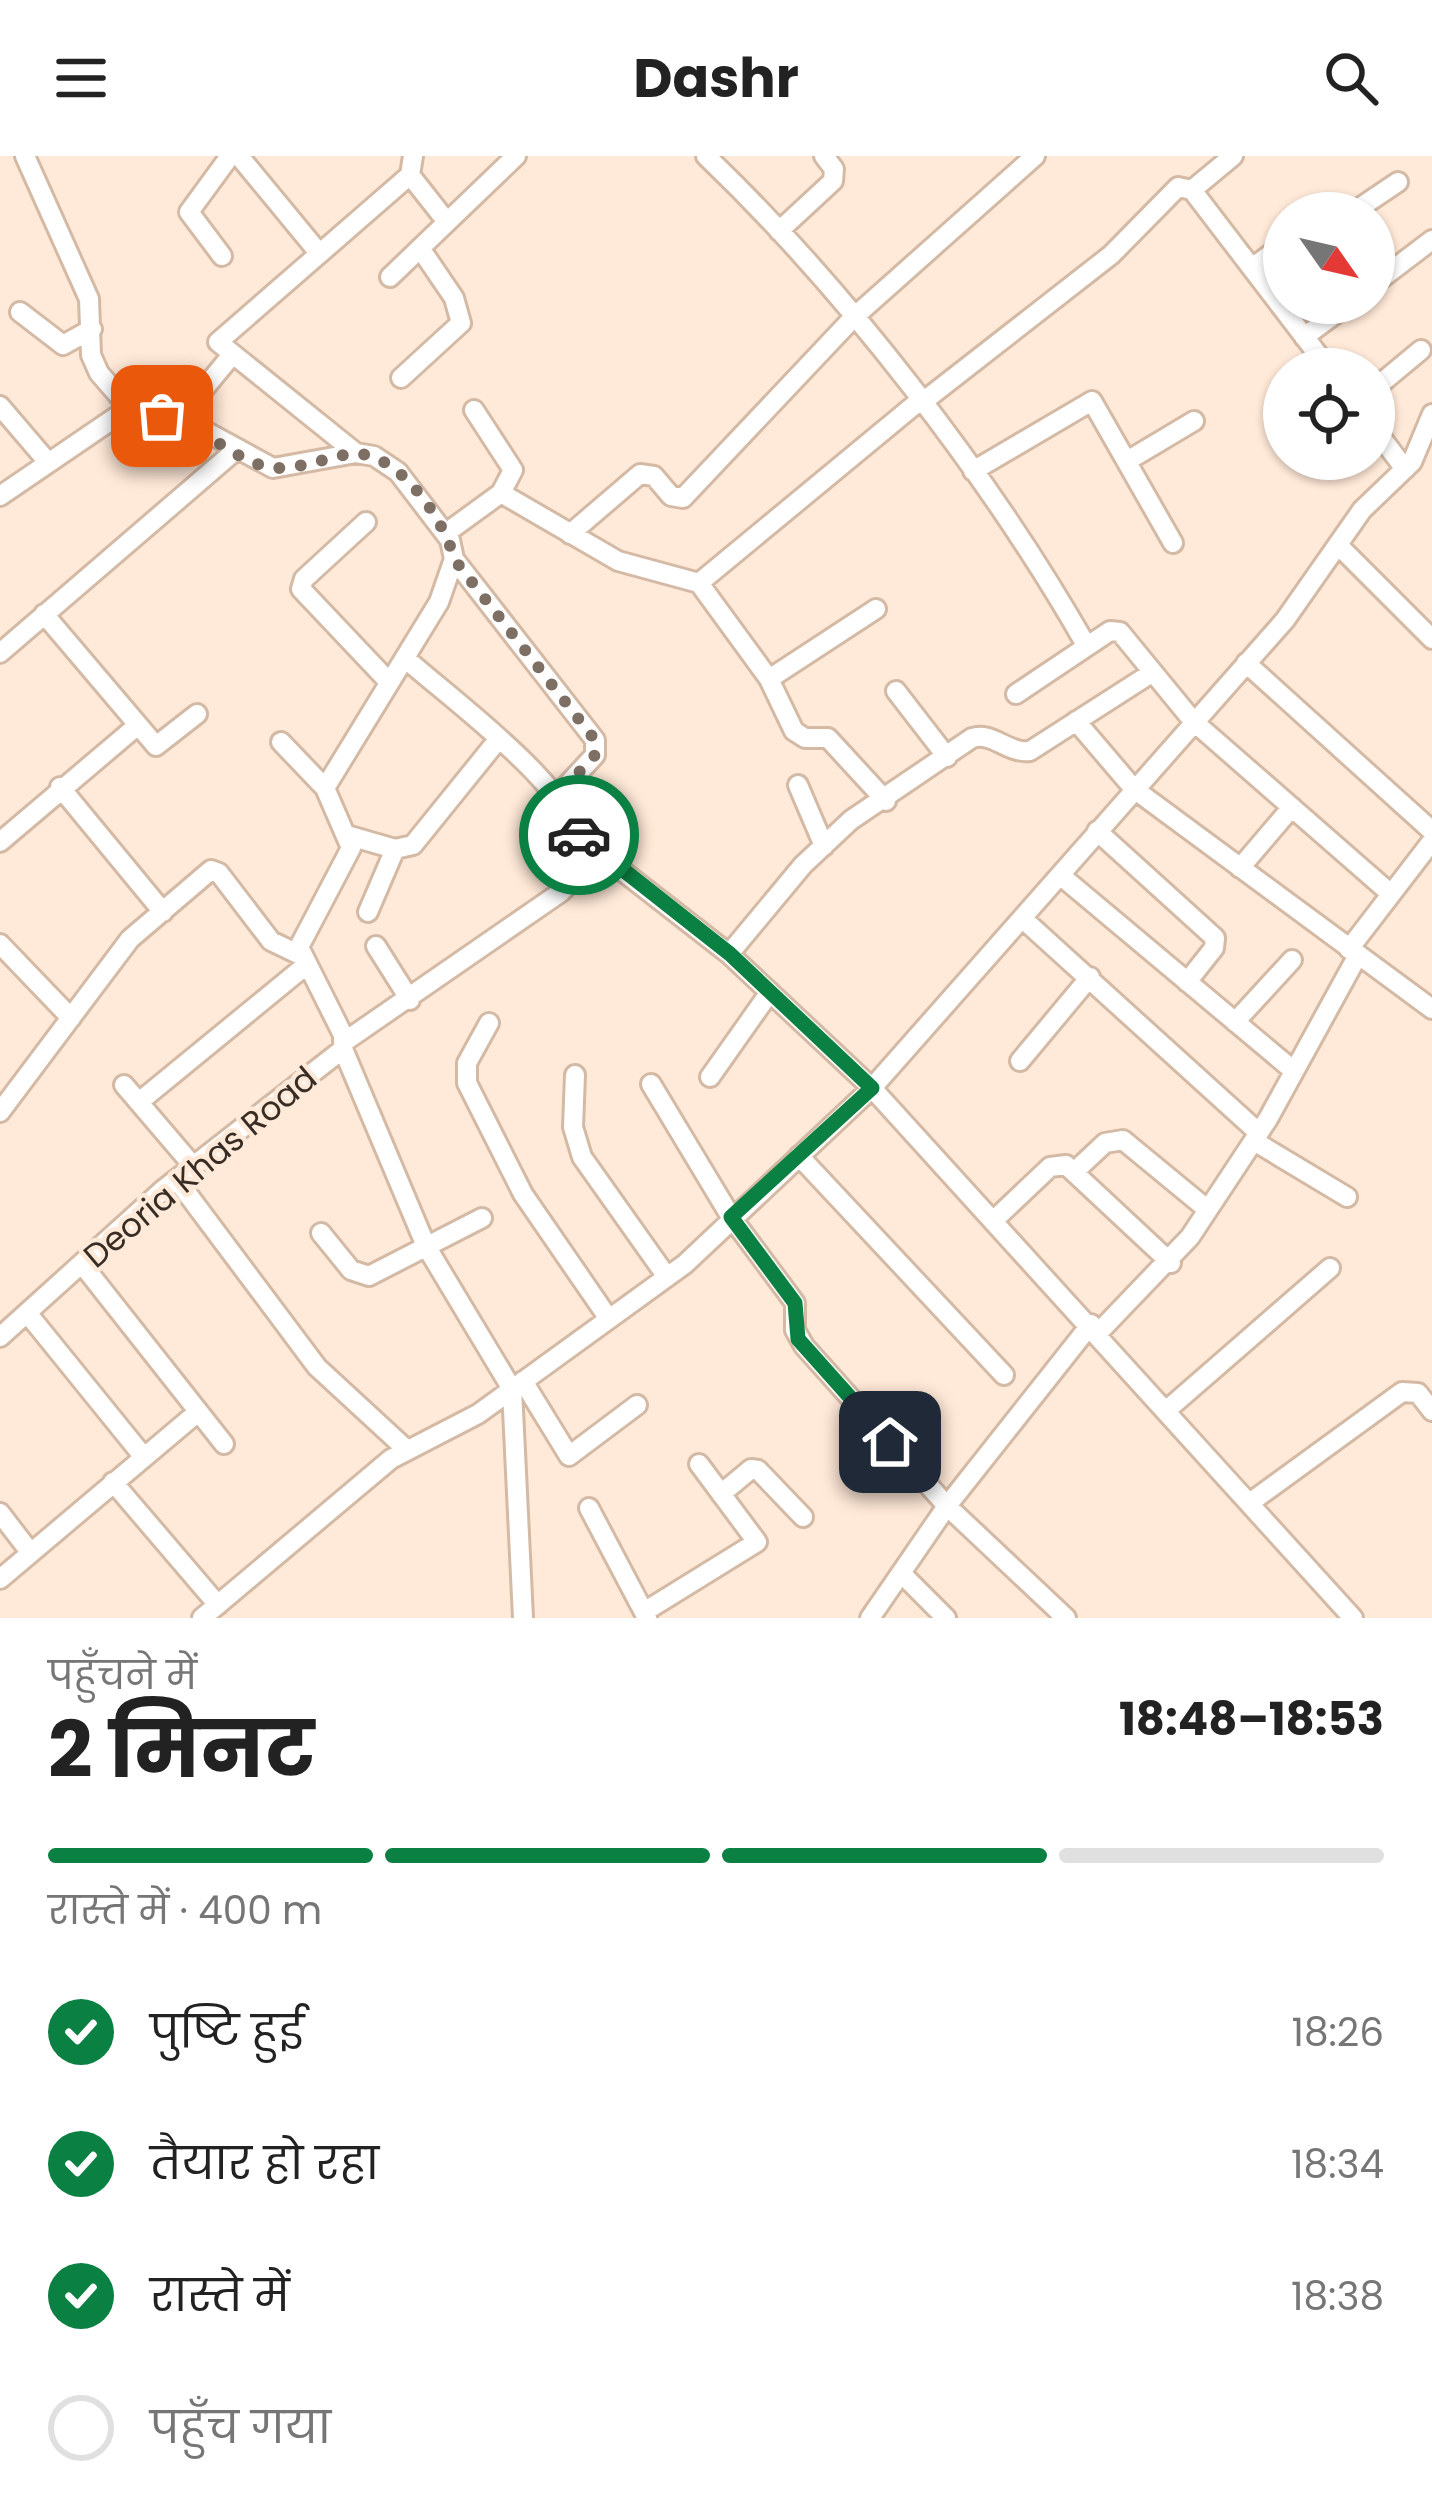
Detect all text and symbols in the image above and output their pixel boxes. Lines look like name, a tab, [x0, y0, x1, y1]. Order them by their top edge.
text: Dashr	[633, 40, 799, 116]
icon: menu	[48, 45, 114, 111]
icon: search	[1318, 45, 1384, 111]
north arrow	[1263, 192, 1395, 324]
map controls	[1263, 192, 1395, 480]
button: locate	[1263, 348, 1395, 480]
pin	[111, 365, 213, 467]
icon: bag	[129, 383, 195, 449]
courier	[519, 775, 639, 895]
icon: car	[546, 802, 612, 868]
street label: Deoria Khas Road	[73, 1055, 327, 1279]
pin	[839, 1391, 941, 1493]
icon: home	[857, 1409, 923, 1475]
text: पहुँचने में	[48, 1648, 197, 1703]
text: 18:48–18:53	[1119, 1688, 1384, 1751]
text: 2 मिनट	[48, 1695, 314, 1804]
text: रास्ते में · 400 m	[48, 1883, 322, 1938]
icon: check	[48, 1999, 114, 2065]
text: पुष्टि हुई	[150, 2000, 304, 2063]
text: 18:26	[1291, 2005, 1384, 2060]
icon: check	[48, 2131, 114, 2197]
text: तैयार हो रहा	[150, 2132, 379, 2195]
text: 18:34	[1291, 2137, 1384, 2192]
icon: check	[48, 2263, 114, 2329]
text: रास्ते में	[150, 2264, 290, 2327]
text: 18:38	[1291, 2269, 1384, 2324]
text: पहुँच गया	[150, 2396, 331, 2459]

